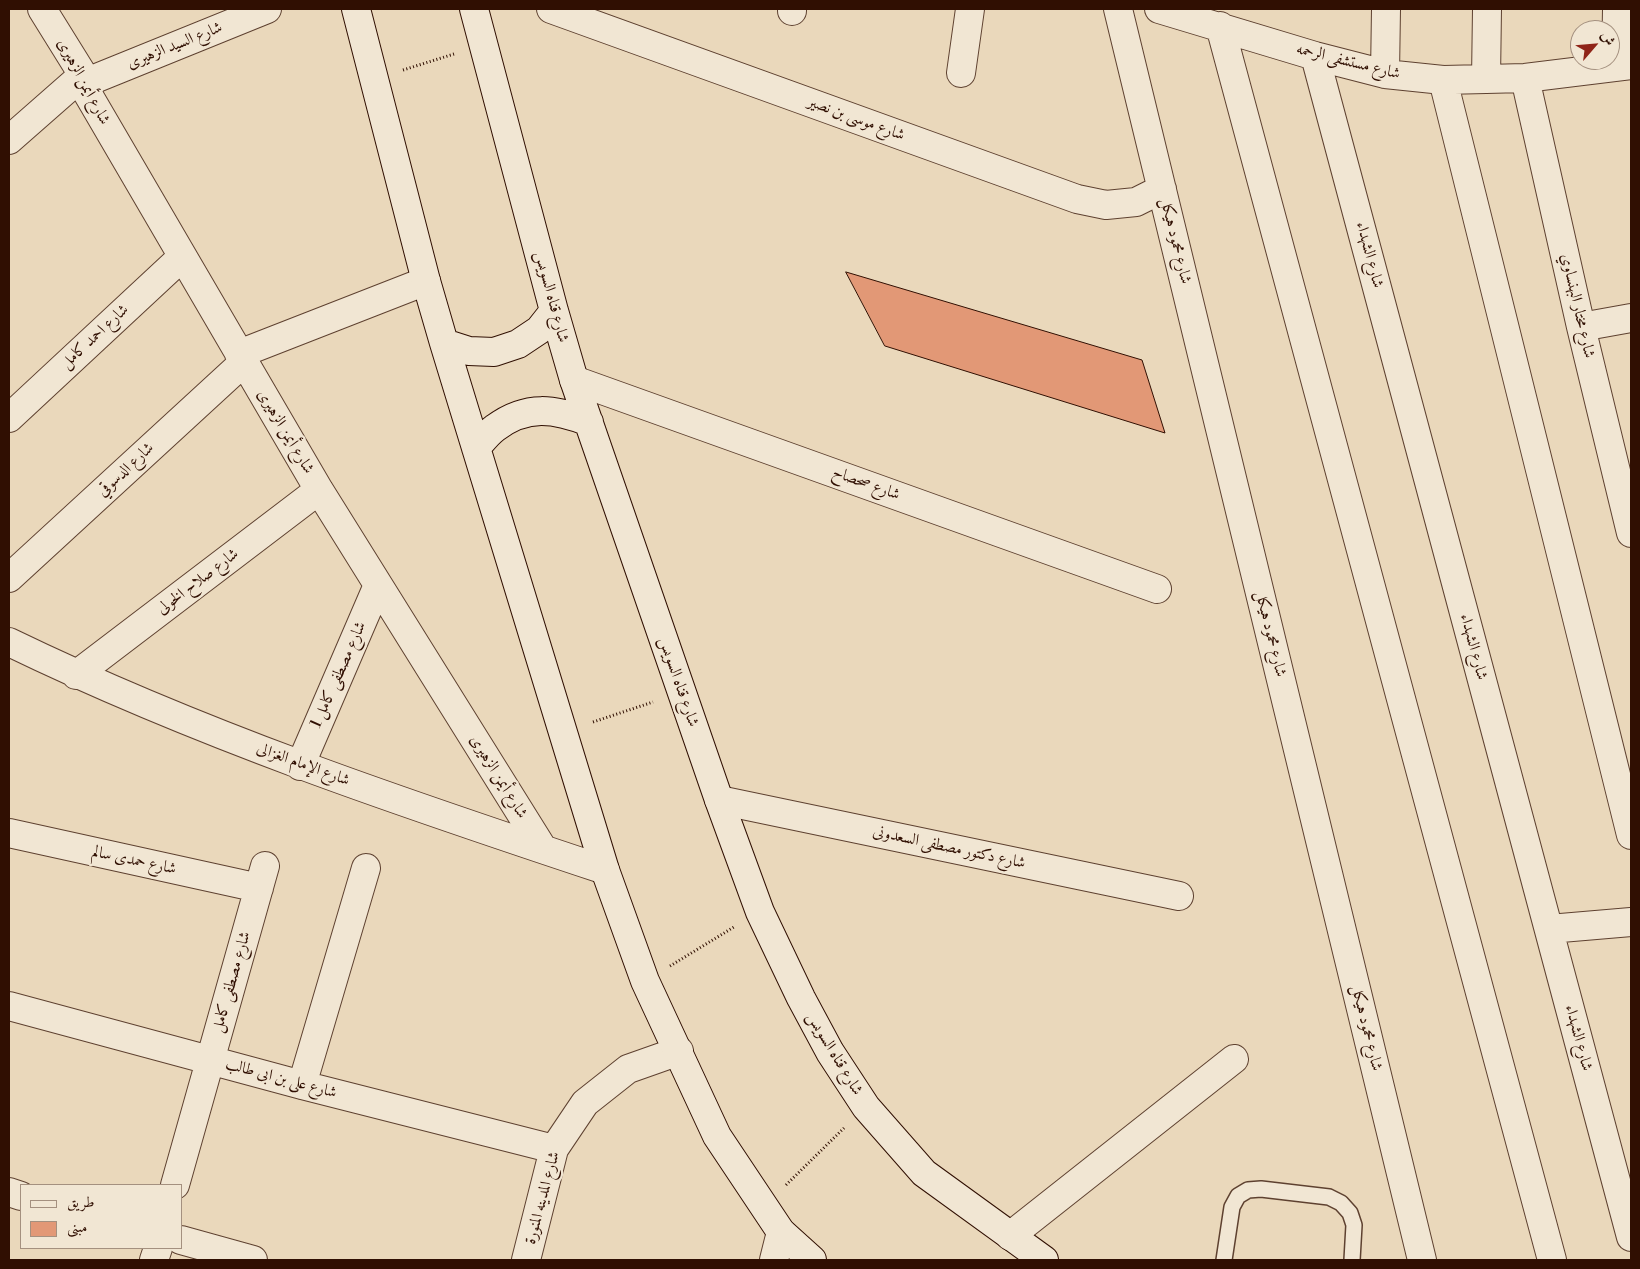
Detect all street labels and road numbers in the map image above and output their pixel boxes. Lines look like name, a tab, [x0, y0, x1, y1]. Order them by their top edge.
street label: شارع السيد الزهيرى	[125, 18, 225, 74]
street label: شارع أيمن الزهيرى	[52, 36, 114, 128]
street label: شارع مستشفى الرحمه	[1294, 40, 1402, 84]
street label: شارع موسى بن نصير	[805, 93, 907, 145]
street label: شارع محمود هيكل	[1155, 196, 1195, 286]
street label: شارع الشهداء	[1351, 220, 1387, 290]
street label: شارع قناه السويس	[530, 249, 572, 345]
street label: شارع مختار البهنساوي	[1556, 252, 1598, 360]
street label: شارع احمد كامل	[57, 301, 133, 373]
street label: شارع أيمن الزهيرى	[252, 386, 318, 478]
street label: شارع الدسوقي	[94, 439, 158, 501]
street label: شارع صحصاح	[830, 463, 902, 505]
street label: شارع صلاح الخولى	[153, 545, 243, 619]
street label: شارع محمود هيكل	[1250, 589, 1290, 679]
street label: شارع الشهداء	[1455, 612, 1491, 682]
street label: شارع مصطفى كامل 1	[307, 619, 371, 731]
street label: شارع قناه السويس	[654, 635, 702, 729]
street label: شارع أيمن الزهيرى	[465, 732, 531, 822]
street label: شارع الإمام الغزالى	[254, 739, 352, 791]
street label: شارع دكتور مصطفى السعدونى	[871, 822, 1027, 874]
street label: شارع حمدى سالم	[90, 843, 178, 879]
street label: شارع مصطفى كامل	[208, 929, 256, 1035]
street label: شارع محمود هيكل	[1346, 983, 1386, 1073]
street label: شارع الشهداء	[1560, 1003, 1596, 1073]
street label: شارع قناه السويس	[802, 1009, 866, 1099]
street label: شارع على بن ابى طالب	[223, 1055, 339, 1103]
street label: شارع المدينه المنورة	[521, 1149, 565, 1247]

